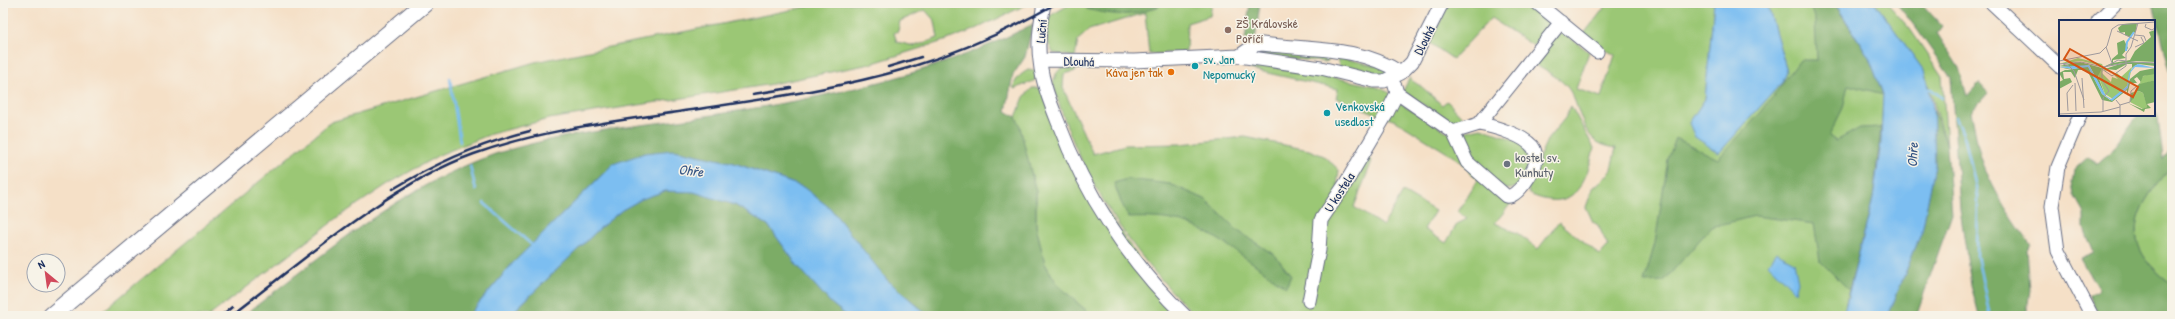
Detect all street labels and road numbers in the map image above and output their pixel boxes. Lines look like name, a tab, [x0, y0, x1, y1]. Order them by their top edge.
street label: Luční	[1031, 18, 1051, 44]
street label: Dlouhá	[1409, 22, 1439, 58]
street label: Dlouhá	[1063, 51, 1095, 71]
street label: U kostela	[1319, 169, 1359, 215]

